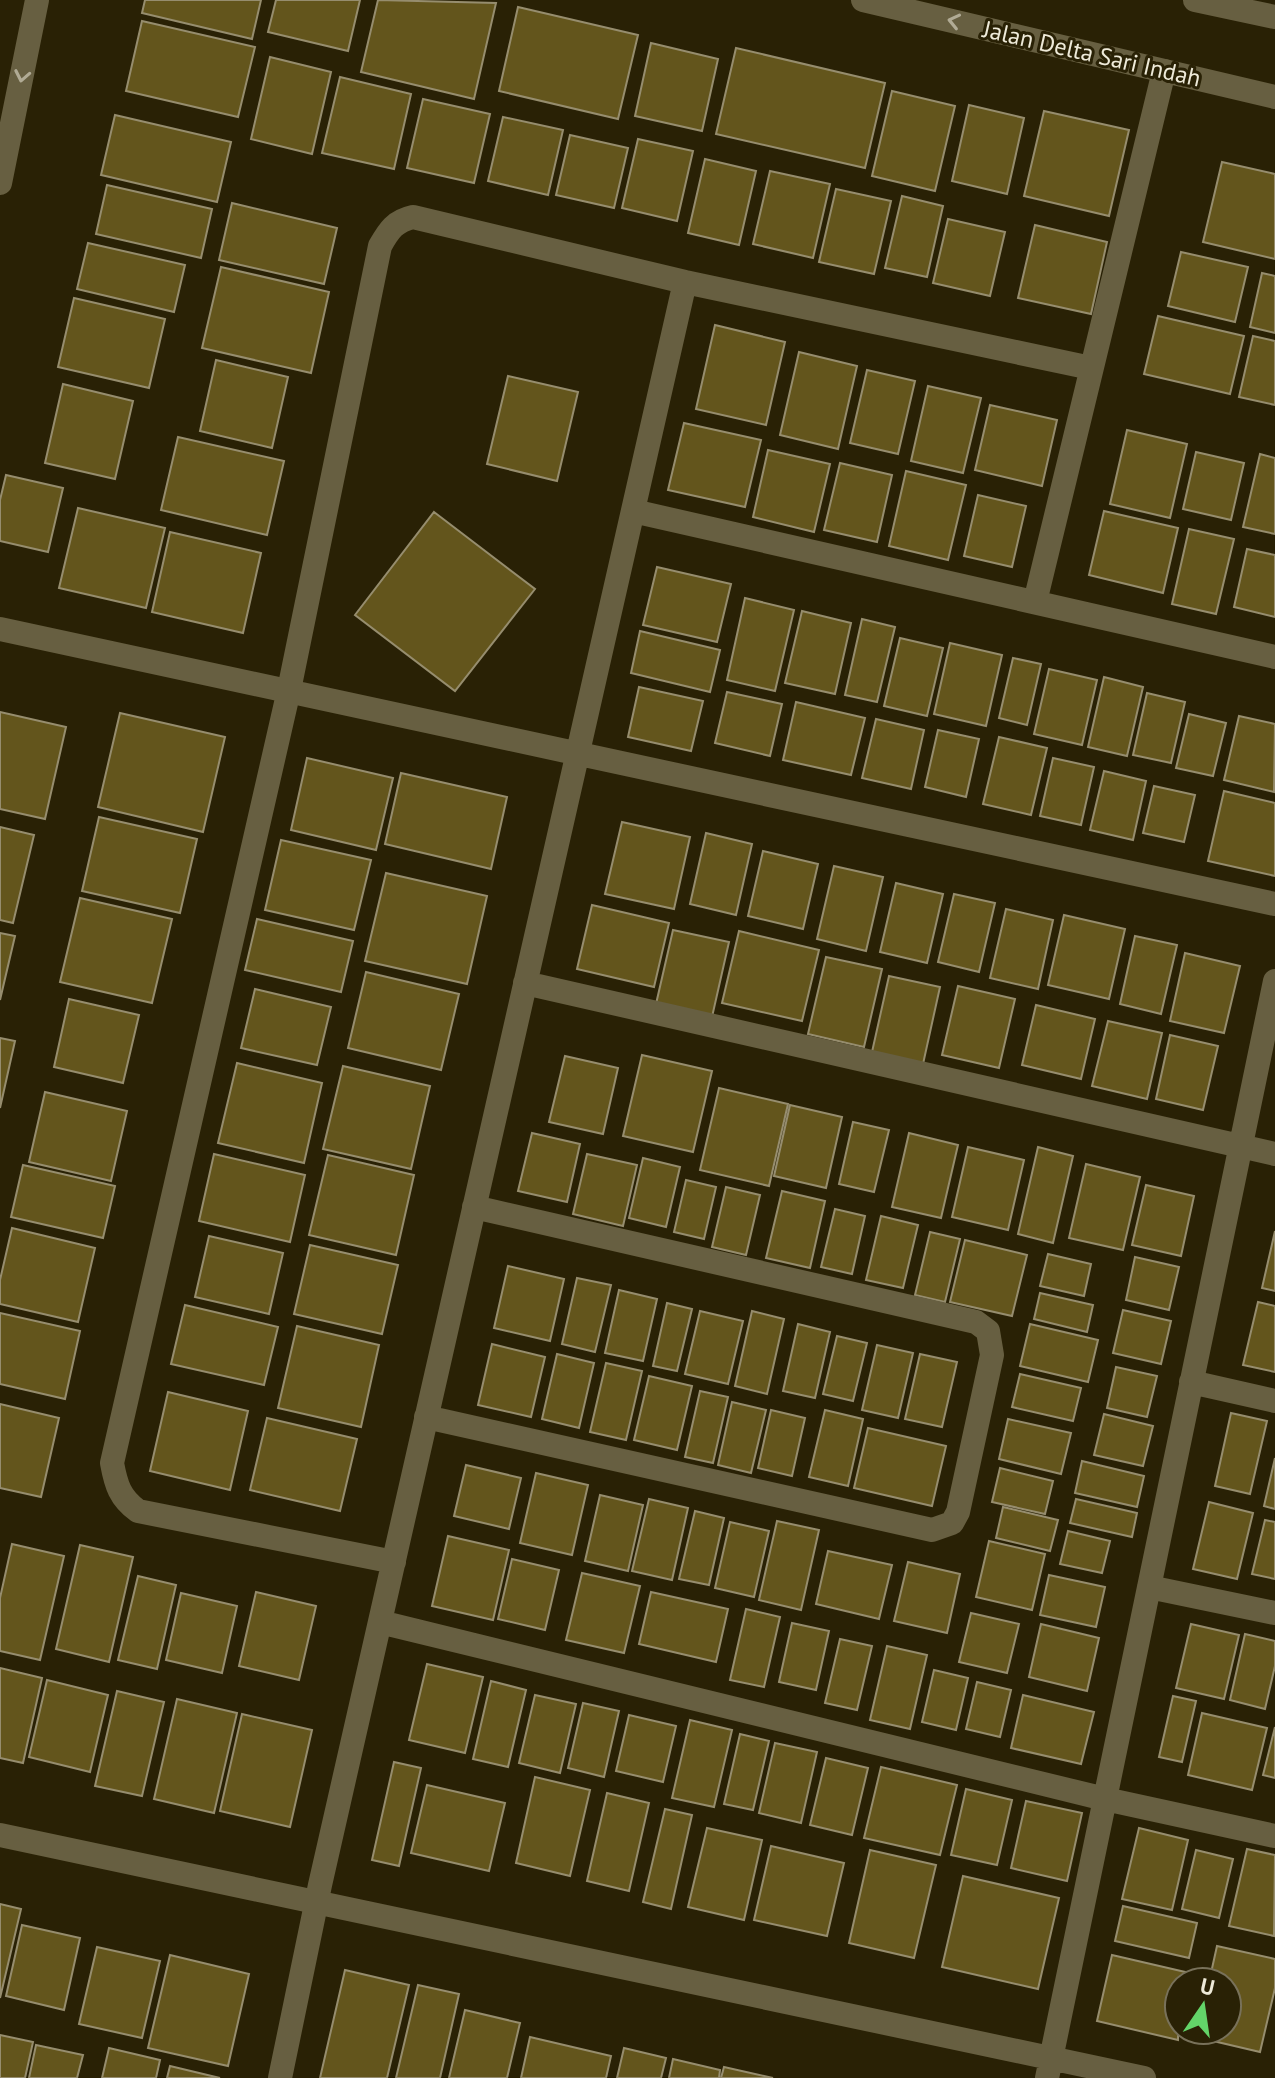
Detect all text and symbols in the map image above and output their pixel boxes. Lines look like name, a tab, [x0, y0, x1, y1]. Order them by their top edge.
street label: Jalan Delta Sari Indah	[979, 13, 1204, 94]
one-way arrow	[947, 14, 961, 31]
one-way arrow	[14, 70, 31, 83]
north arrow	[1163, 1966, 1243, 2046]
text: U	[1198, 1971, 1217, 2002]

